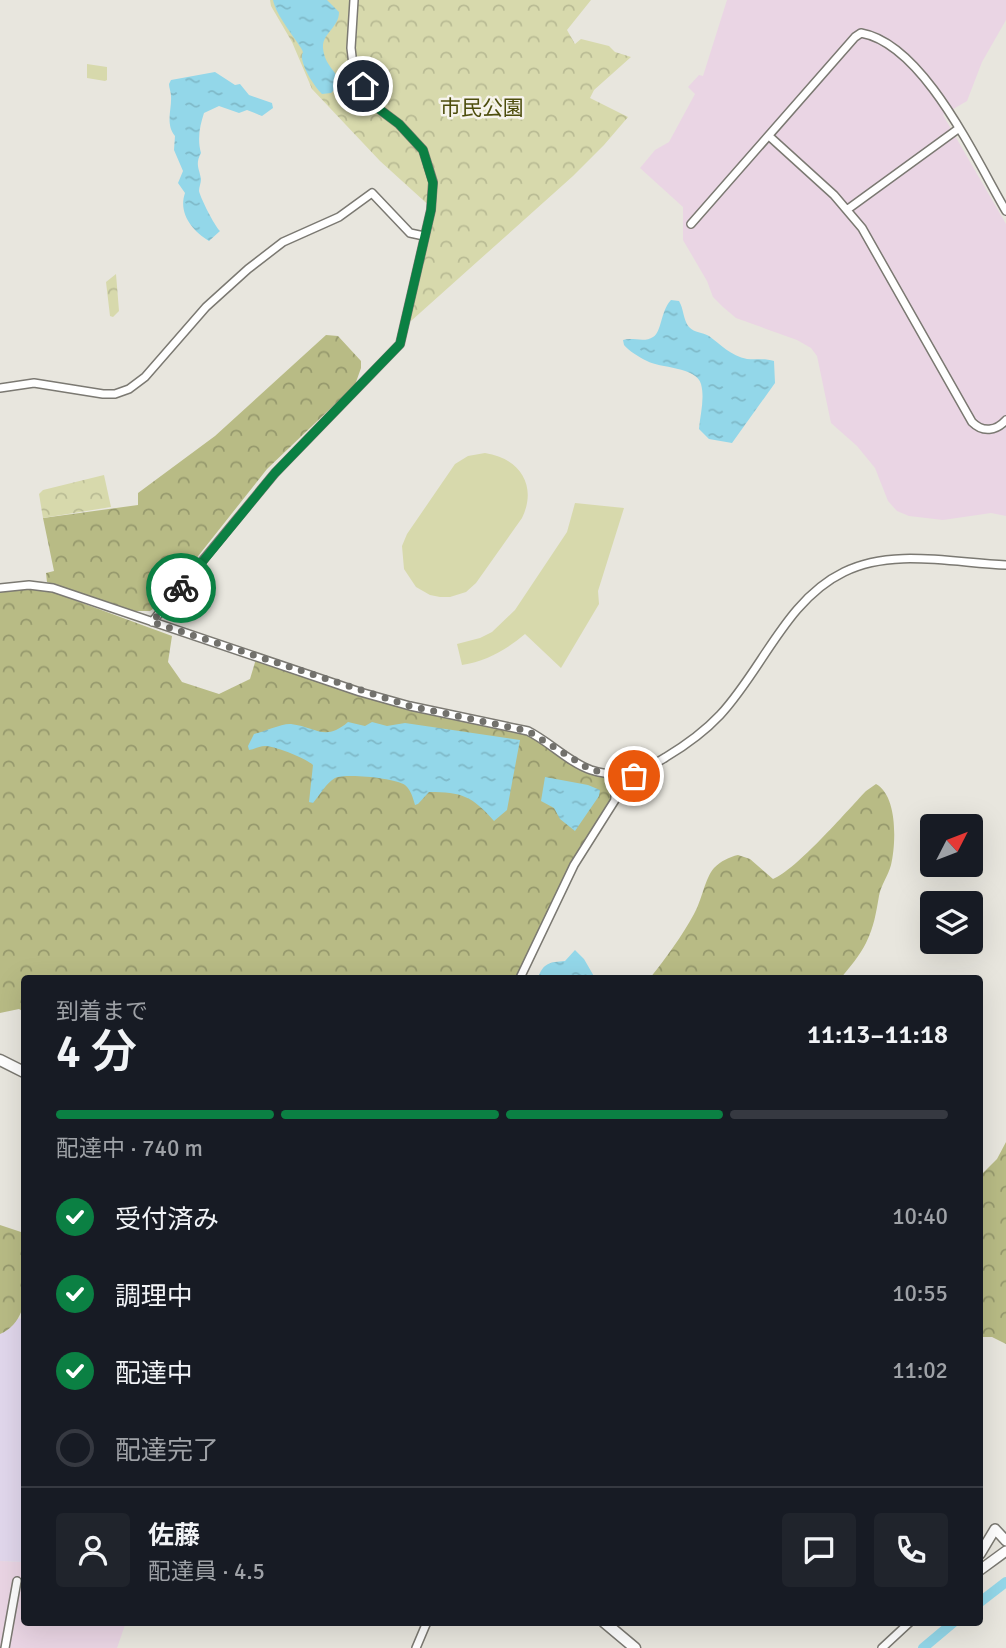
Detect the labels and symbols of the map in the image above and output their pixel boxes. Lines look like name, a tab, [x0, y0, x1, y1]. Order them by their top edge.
pin	[333, 56, 393, 116]
park label: 市民公園	[440, 95, 524, 121]
courier	[146, 553, 216, 623]
pin	[604, 746, 664, 806]
north arrow	[920, 814, 984, 877]

